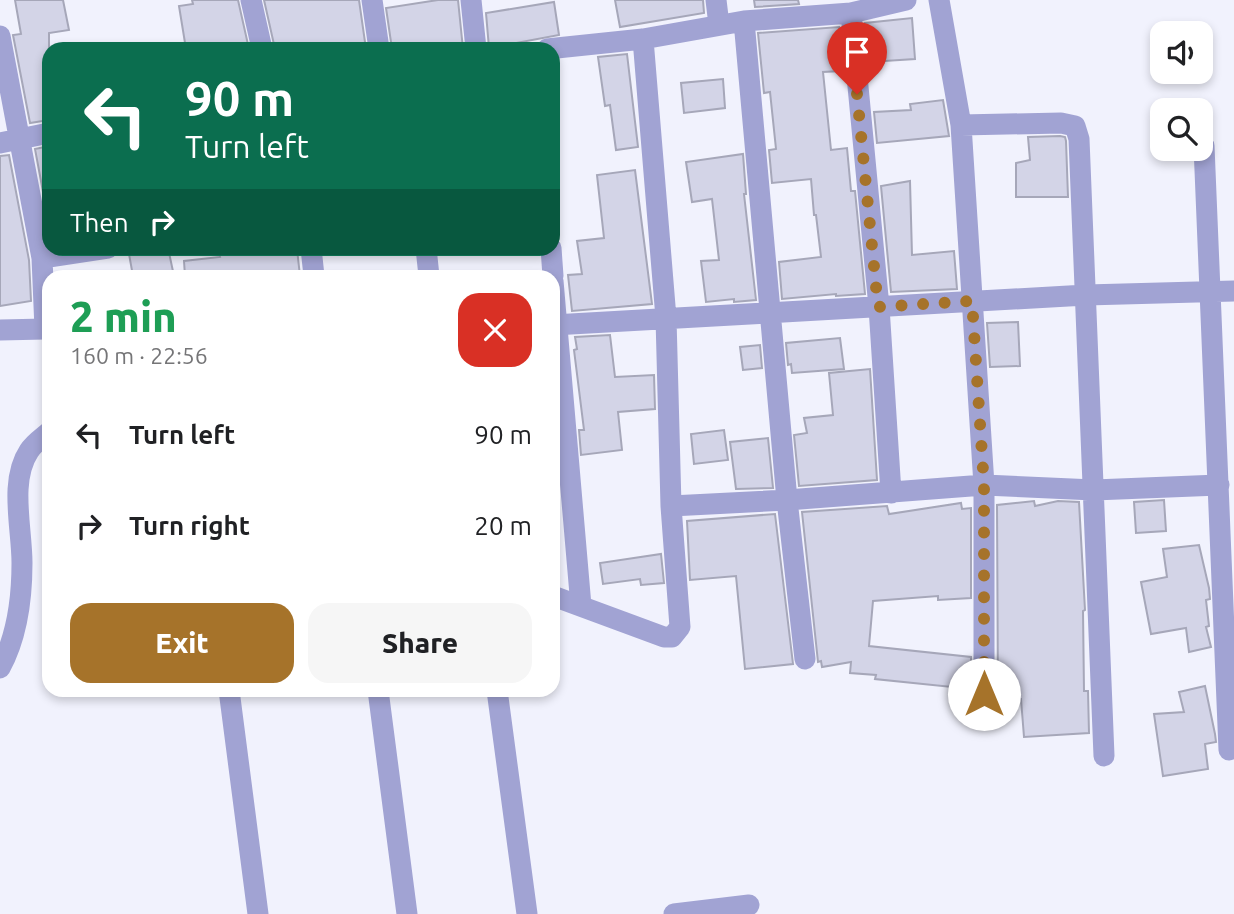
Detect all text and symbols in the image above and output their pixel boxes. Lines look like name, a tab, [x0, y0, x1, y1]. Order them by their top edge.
map controls	[1150, 21, 1213, 161]
button: sound	[1150, 21, 1213, 84]
pin	[827, 22, 887, 94]
icon: arrive	[838, 33, 876, 71]
icon: left	[70, 70, 161, 161]
text: 90 m	[185, 70, 294, 125]
button: search	[1150, 98, 1213, 161]
text: Turn left	[185, 128, 309, 164]
icon: right	[143, 203, 181, 241]
text: Then	[70, 208, 129, 237]
text: 2 min	[70, 293, 177, 340]
button: close	[458, 293, 532, 367]
text: 160 m · 22:56	[70, 343, 208, 368]
icon: left	[70, 416, 108, 454]
text: Turn left	[129, 420, 235, 449]
text: 90 m	[474, 420, 532, 449]
icon: right	[70, 507, 108, 545]
text: Turn right	[129, 511, 250, 540]
text: 20 m	[474, 511, 532, 540]
button: Exit	[70, 603, 294, 683]
button: Share	[308, 603, 532, 683]
position arrow	[947, 657, 1021, 731]

